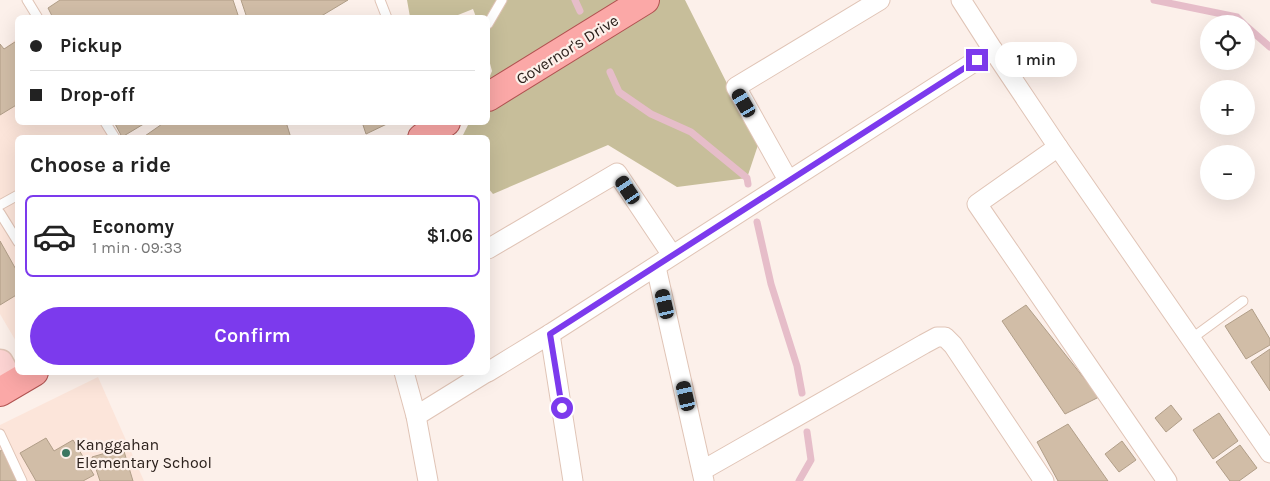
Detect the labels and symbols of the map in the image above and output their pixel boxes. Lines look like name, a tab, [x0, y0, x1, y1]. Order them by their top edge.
street label: Governor's Drive	[513, 10, 622, 88]
callout: 1 min	[994, 42, 1077, 78]
route end	[966, 49, 988, 71]
car	[730, 86, 757, 120]
car	[613, 173, 642, 207]
car	[654, 288, 675, 320]
car	[675, 380, 696, 412]
route start	[551, 397, 573, 419]
place label: Kanggahan Elementary School	[76, 435, 212, 472]
marker: Kanggahan Elementary School	[60, 447, 72, 459]

